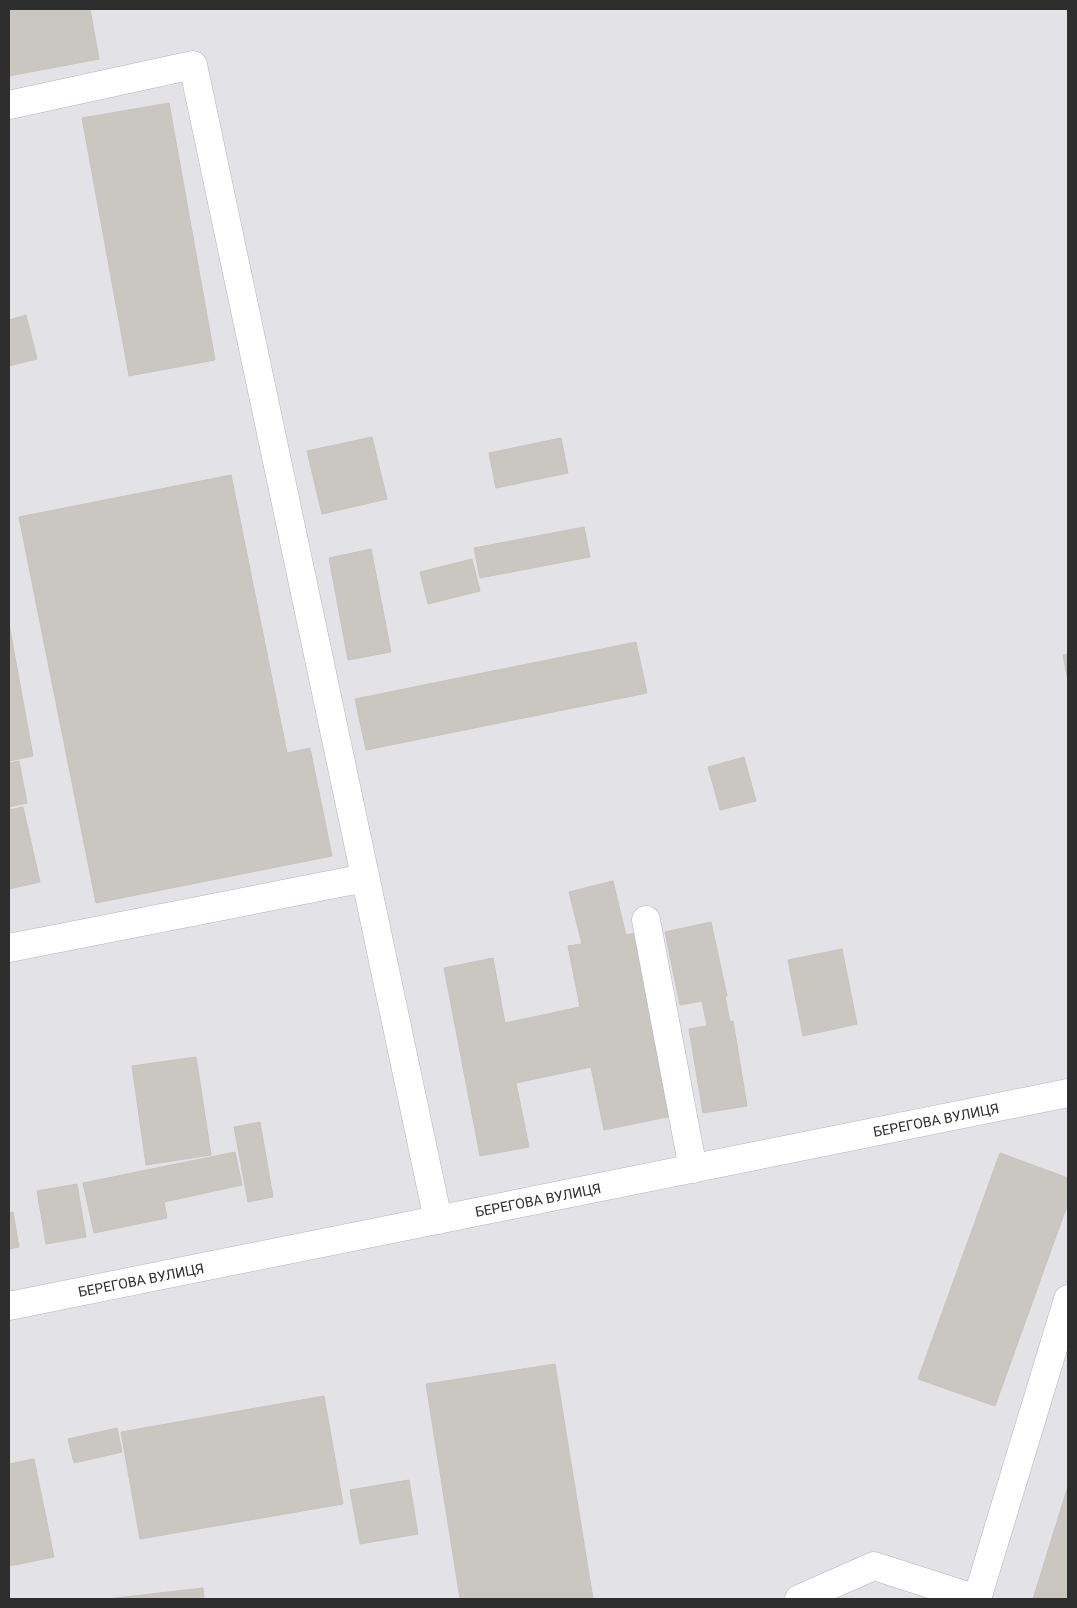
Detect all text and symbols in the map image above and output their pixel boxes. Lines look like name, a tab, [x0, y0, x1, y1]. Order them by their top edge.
street label: БЕРЕГОВА ВУЛИЦЯ	[872, 1100, 1000, 1140]
street label: БЕРЕГОВА ВУЛИЦЯ	[474, 1180, 602, 1220]
street label: БЕРЕГОВА ВУЛИЦЯ	[77, 1260, 205, 1300]

